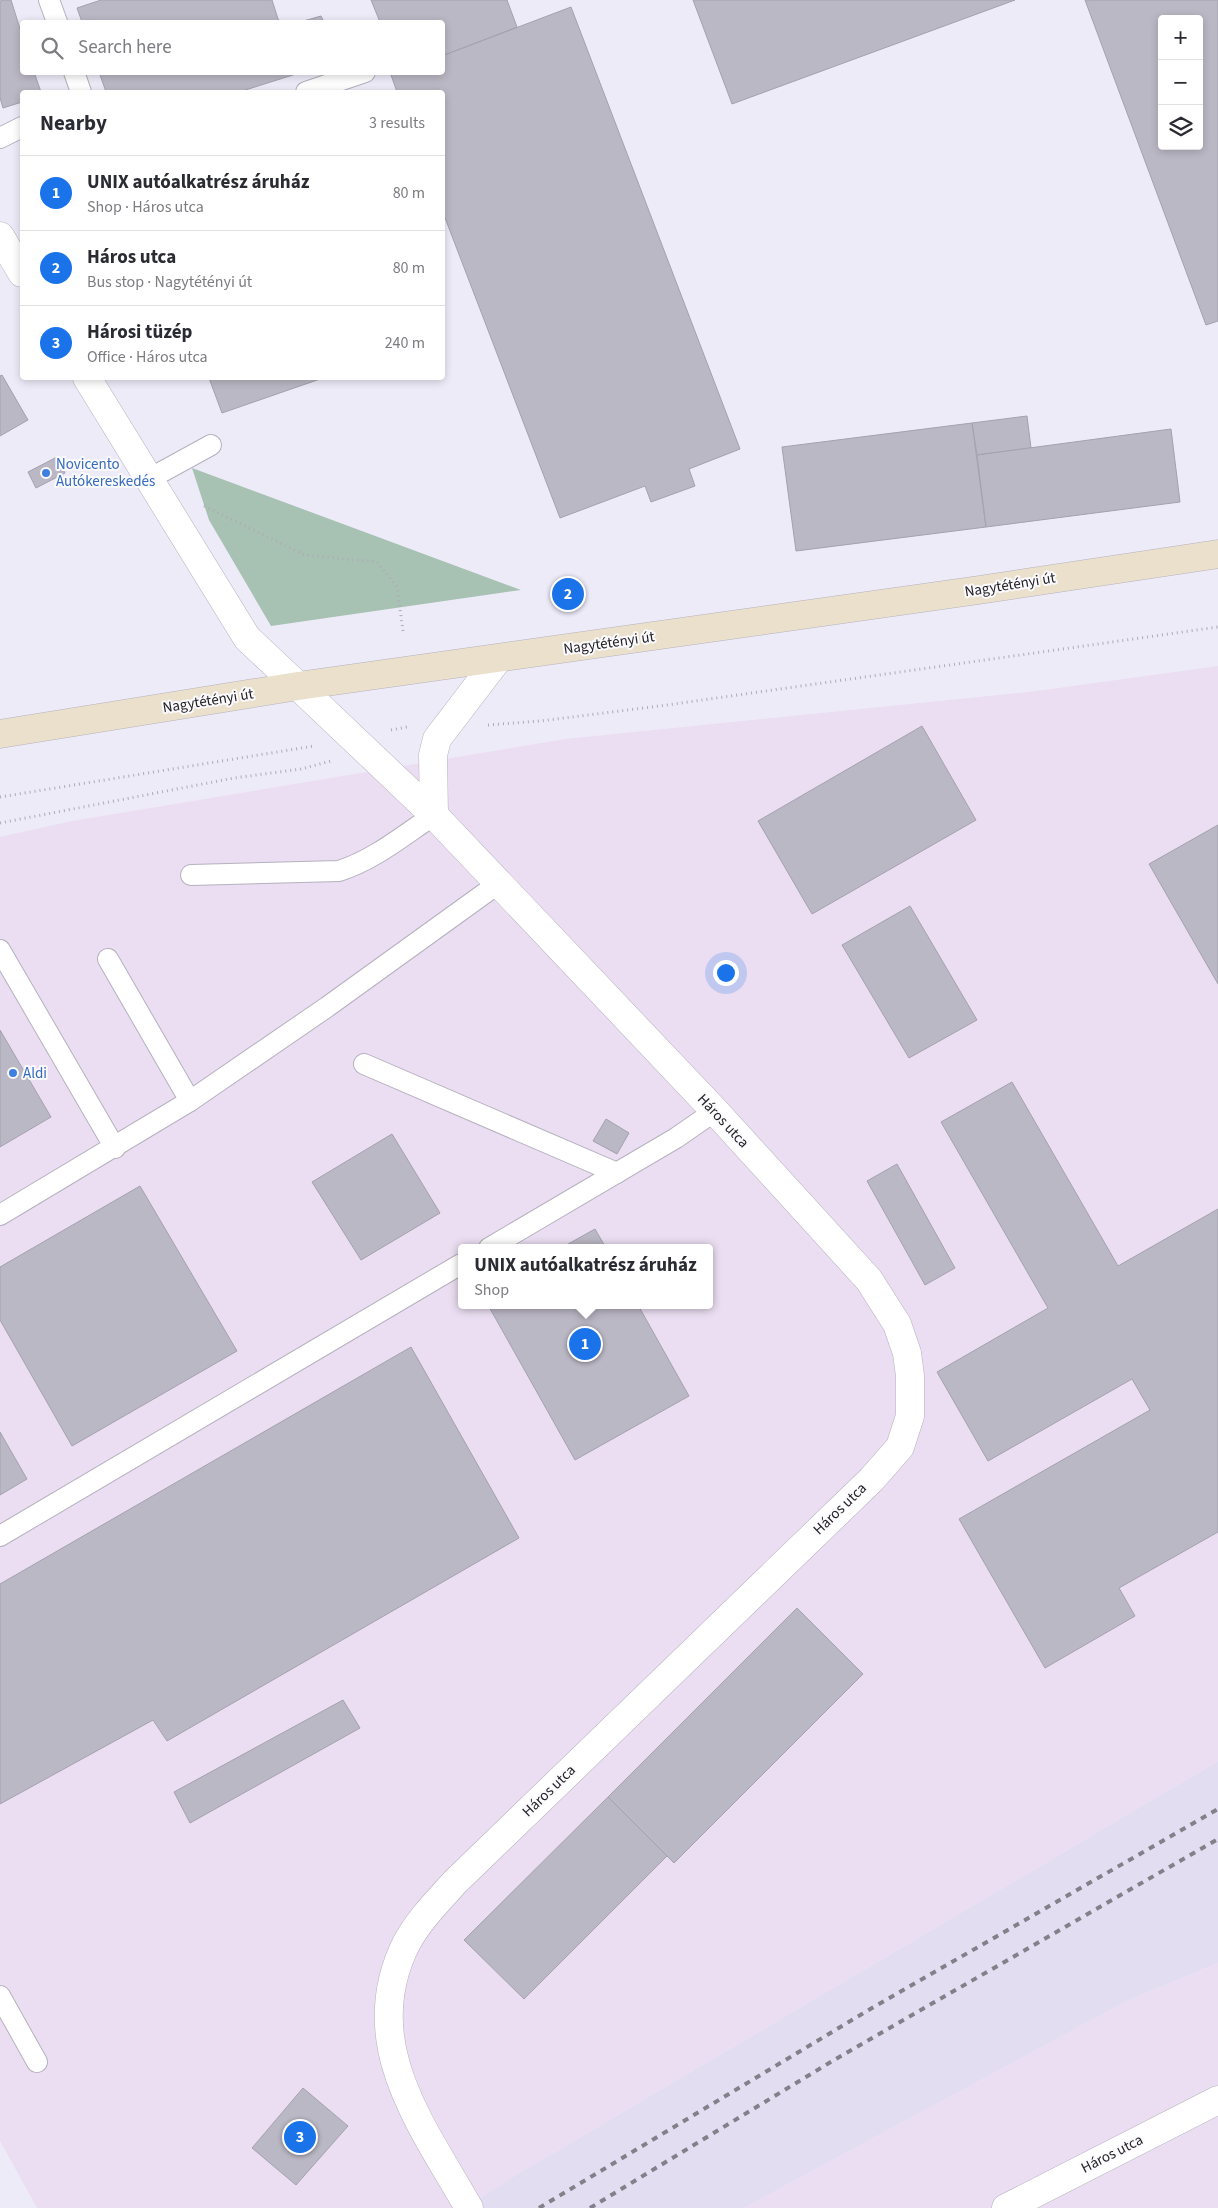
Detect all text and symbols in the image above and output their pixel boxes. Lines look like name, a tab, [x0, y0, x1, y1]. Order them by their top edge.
map controls	[1158, 15, 1203, 150]
button: +	[1158, 15, 1203, 60]
search box	[20, 20, 445, 75]
icon: search	[38, 34, 66, 62]
text: Search here	[78, 34, 172, 61]
button: −	[1158, 60, 1203, 105]
button: layers	[1158, 105, 1203, 150]
text: Nearby	[40, 108, 107, 138]
text: 3 results	[369, 112, 425, 134]
text: UNIX autóalkatrész áruház	[87, 169, 309, 196]
text: 1	[52, 182, 60, 204]
text: 80 m	[393, 182, 425, 204]
text: Shop · Háros utca	[87, 196, 204, 218]
text: Háros utca	[87, 244, 176, 271]
text: 2	[52, 257, 60, 279]
text: 80 m	[393, 257, 425, 279]
text: Bus stop · Nagytétényi út	[87, 271, 252, 293]
text: Hárosi tüzép	[87, 319, 192, 346]
text: 3	[52, 332, 60, 354]
text: 240 m	[385, 332, 425, 354]
text: Office · Háros utca	[87, 346, 208, 368]
place label: Novicento Autókereskedés	[56, 454, 155, 492]
marker: Novicento Autókereskedés	[40, 467, 52, 479]
street label: Nagytétényi út	[963, 567, 1057, 603]
pin: 2	[552, 575, 584, 613]
street label: Nagytétényi út	[562, 626, 656, 660]
street label: Nagytétényi út	[161, 683, 255, 719]
your location	[713, 960, 739, 986]
place label: Aldi	[23, 1063, 47, 1084]
marker: Aldi	[7, 1067, 19, 1079]
street label: Háros utca	[692, 1089, 754, 1153]
popup	[458, 1244, 713, 1309]
text: UNIX autóalkatrész áruház	[474, 1252, 697, 1279]
text: Shop	[474, 1279, 509, 1301]
pin: 1	[569, 1325, 601, 1363]
street label: Háros utca	[809, 1478, 871, 1540]
street label: Háros utca	[518, 1760, 580, 1822]
pin: 3	[284, 2118, 316, 2156]
street label: Háros utca	[1077, 2129, 1147, 2179]

